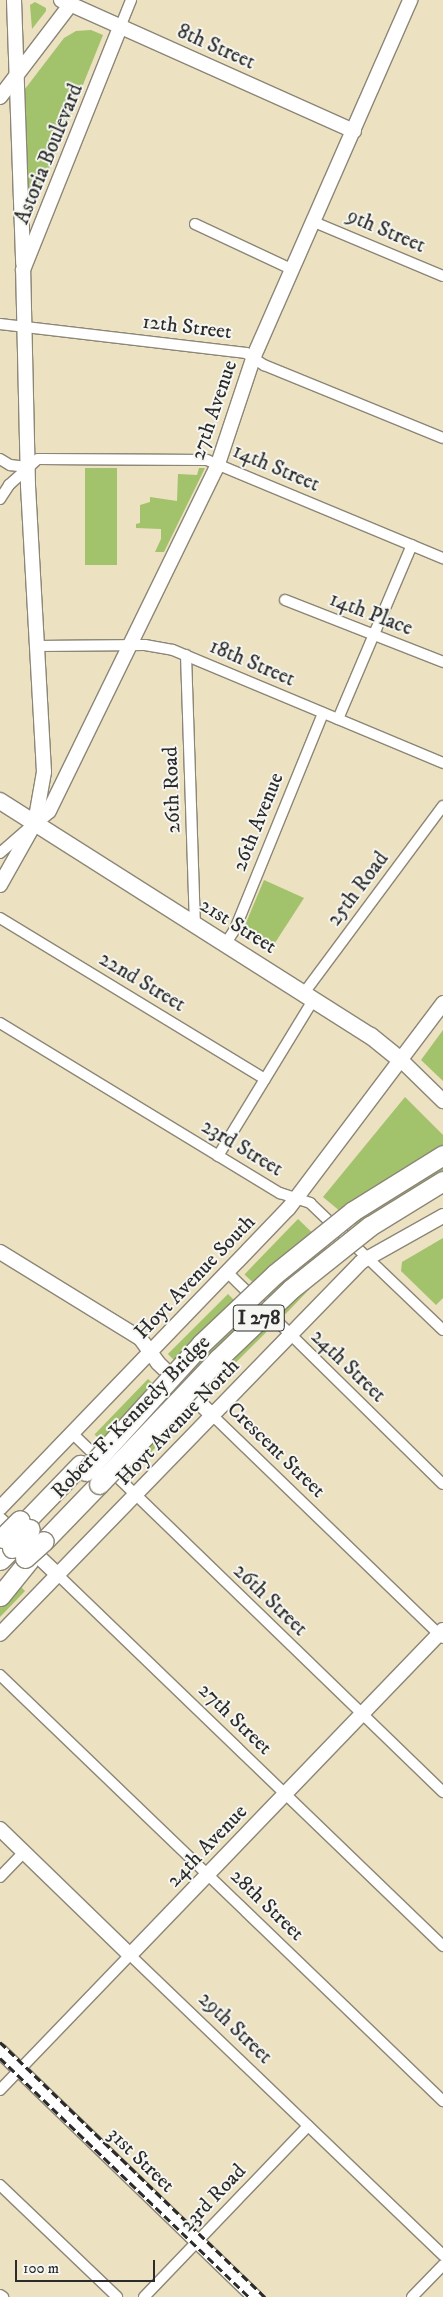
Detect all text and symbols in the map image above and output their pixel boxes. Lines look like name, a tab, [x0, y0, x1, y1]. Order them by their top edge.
street label: 8th Street	[173, 19, 259, 75]
street label: Astoria Boulevard	[9, 80, 89, 228]
street label: 9th Street	[343, 203, 429, 259]
street label: 12th Street	[141, 309, 233, 345]
street label: 27th Avenue	[185, 357, 243, 463]
street label: 14th Street	[229, 438, 323, 498]
street label: 14th Place	[326, 587, 416, 641]
street label: 18th Street	[206, 634, 298, 692]
street label: 26th Road	[158, 746, 186, 834]
street label: 26th Avenue	[227, 769, 289, 875]
street label: 25th Road	[322, 847, 394, 931]
street label: 21st Street	[195, 893, 281, 959]
street label: 22nd Street	[94, 946, 190, 1018]
street label: 23rd Street	[197, 1114, 287, 1182]
street label: Hoyt Avenue South	[129, 1210, 261, 1344]
road number: I 278	[233, 1300, 285, 1336]
street label: 24th Street	[305, 1324, 391, 1408]
street label: Robert F. Kennedy Bridge	[46, 1330, 216, 1504]
street label: Hoyt Avenue North	[111, 1353, 245, 1491]
street label: Crescent Street	[222, 1397, 330, 1503]
street label: 26th Street	[228, 1559, 312, 1641]
street label: 27th Street	[193, 1678, 277, 1760]
street label: 24th Avenue	[161, 1799, 253, 1893]
street label: 28th Street	[225, 1864, 309, 1946]
street label: 29th Street	[193, 1987, 277, 2069]
street label: 31st Street	[102, 2122, 180, 2198]
street label: 23rd Road	[175, 2159, 251, 2237]
scale bar	[18, 2250, 158, 2282]
text: 100 m	[23, 2259, 59, 2278]

